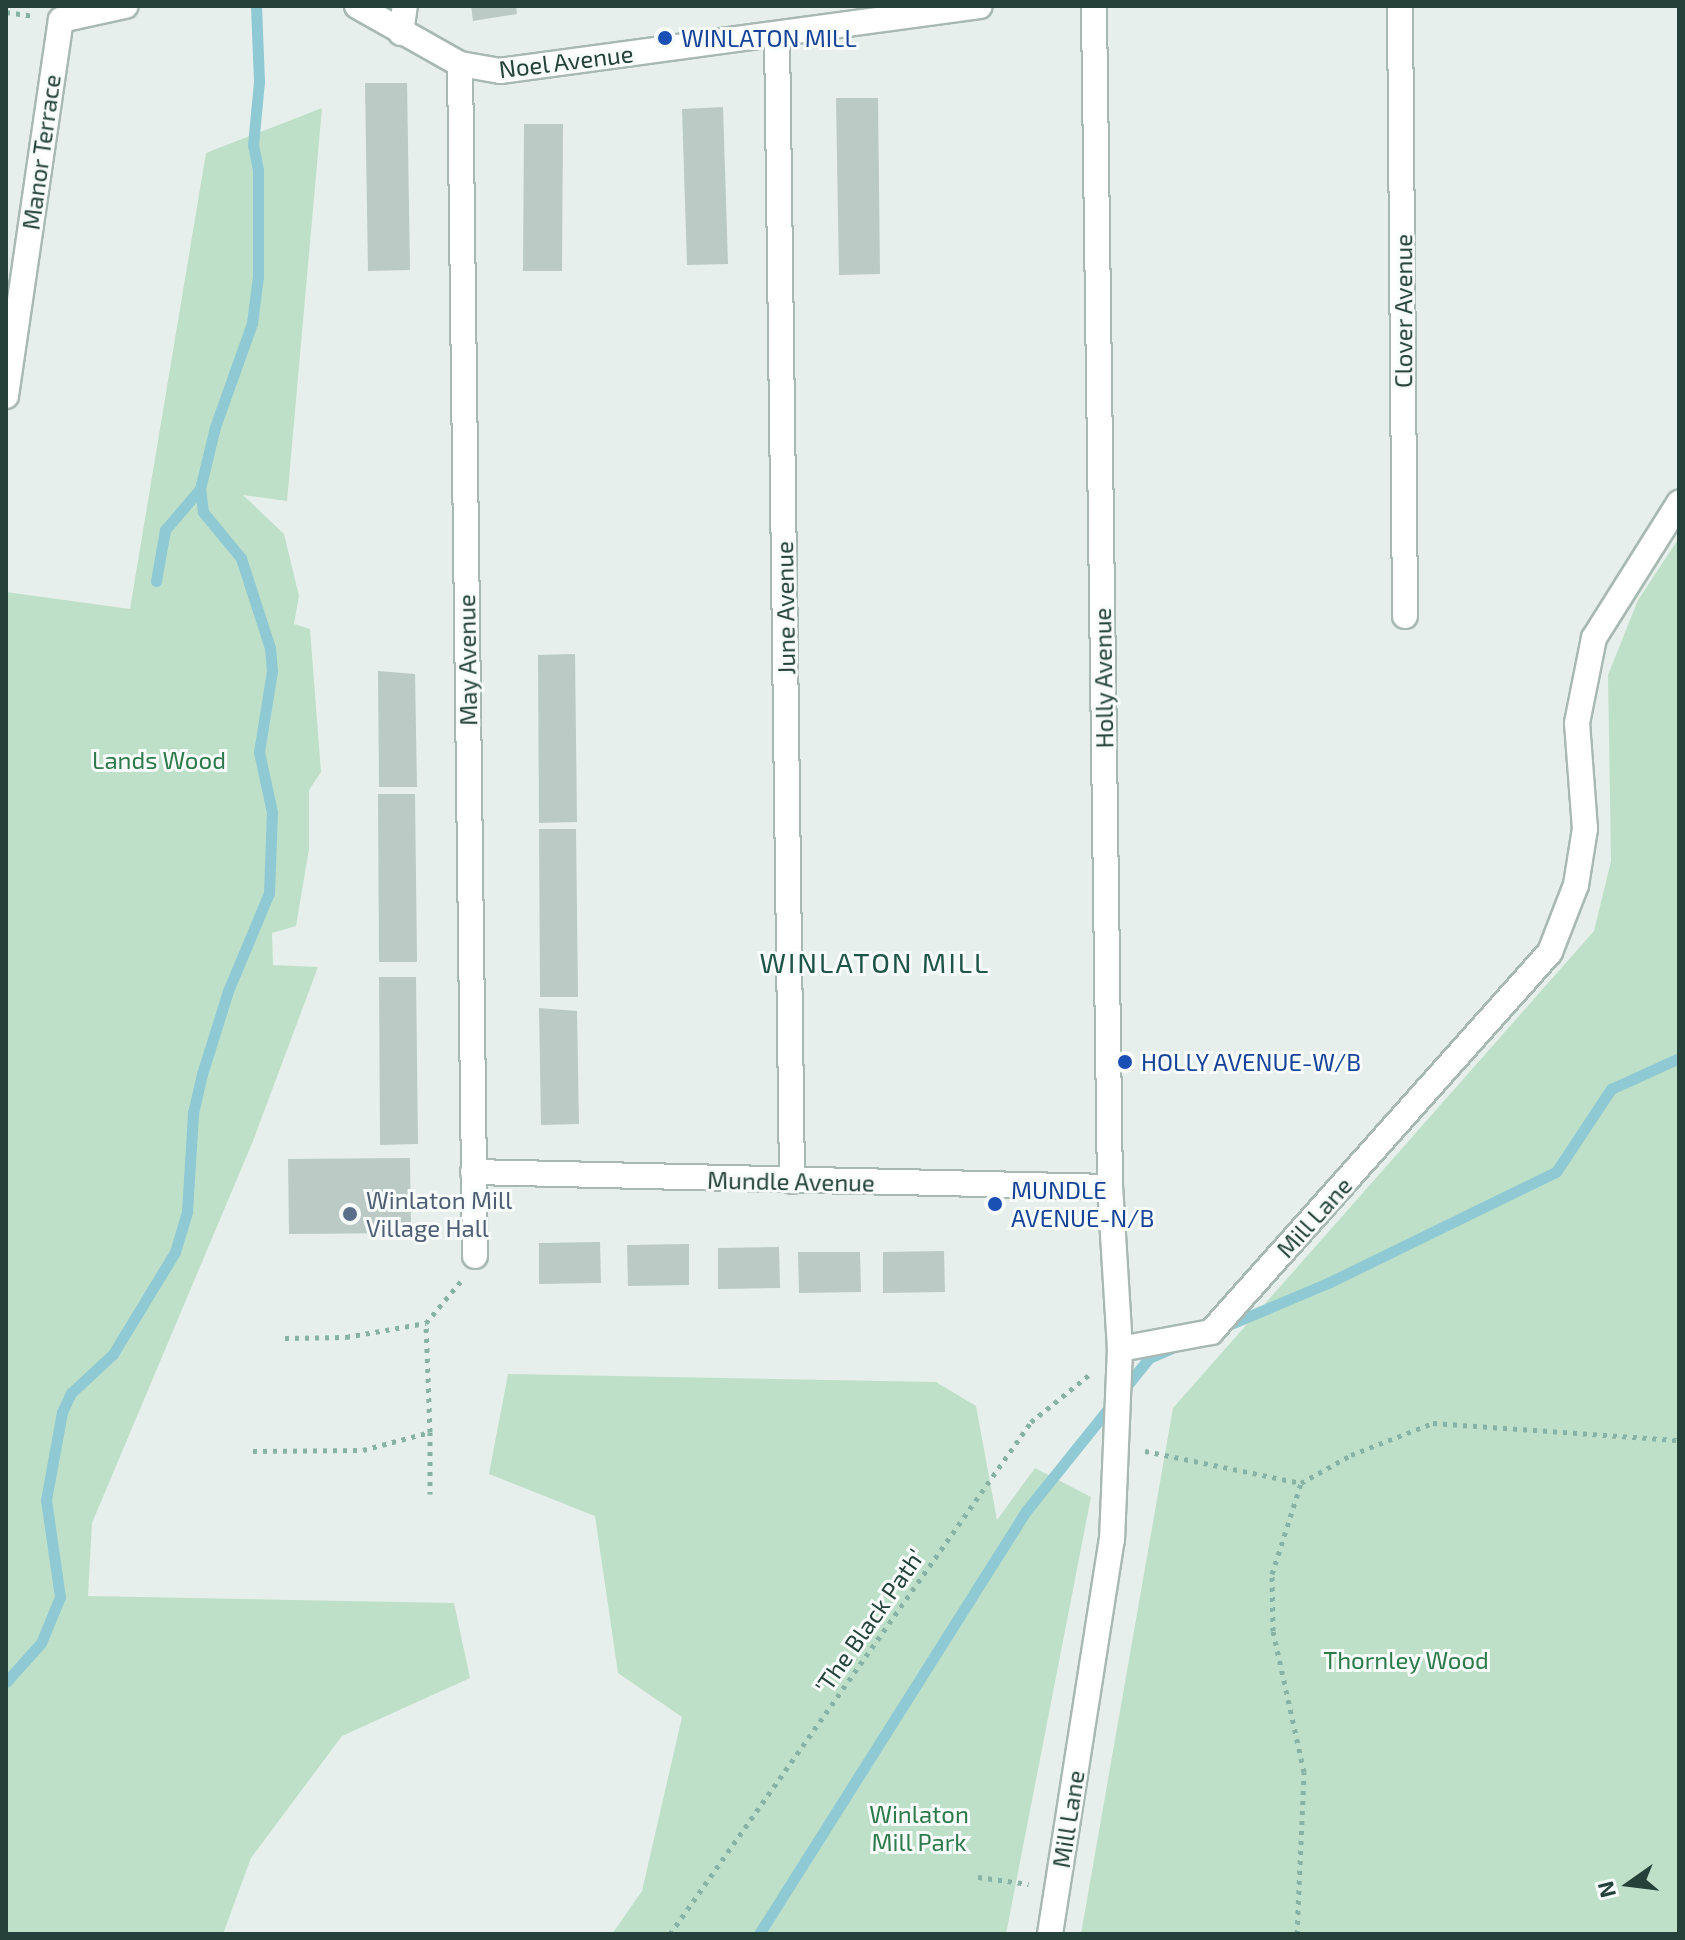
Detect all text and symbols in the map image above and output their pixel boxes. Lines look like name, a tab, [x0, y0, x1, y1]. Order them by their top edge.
place label: WINLATON MILL	[681, 24, 857, 52]
marker: WINLATON MILL	[656, 29, 674, 47]
street label: Noel Avenue	[497, 38, 635, 84]
street label: Manor Terrace	[16, 72, 66, 232]
street label: Clover Avenue	[1389, 233, 1417, 389]
street label: June Avenue	[769, 541, 801, 675]
street label: May Avenue	[451, 593, 483, 727]
street label: Holly Avenue	[1087, 607, 1119, 749]
park label: Lands Wood	[92, 746, 226, 774]
district label: WINLATON MILL	[759, 945, 991, 979]
place label: HOLLY AVENUE-W/B	[1141, 1048, 1362, 1076]
marker: HOLLY AVENUE-W/B	[1116, 1053, 1134, 1071]
street label: Mundle Avenue	[707, 1165, 875, 1197]
street label: Mill Lane	[1270, 1171, 1358, 1263]
place label: MUNDLE AVENUE-N/B	[1011, 1176, 1154, 1232]
place label: Winlaton Mill Village Hall	[366, 1186, 512, 1242]
marker: MUNDLE AVENUE-N/B	[986, 1195, 1004, 1213]
marker: Winlaton Mill Village Hall	[341, 1205, 359, 1223]
street label: 'The Black Path'	[808, 1543, 930, 1699]
park label: Thornley Wood	[1323, 1646, 1489, 1674]
street label: Mill Lane	[1046, 1768, 1090, 1870]
park label: Winlaton Mill Park	[869, 1800, 969, 1856]
north arrow	[1589, 1844, 1669, 1924]
text: N	[1591, 1879, 1620, 1901]

